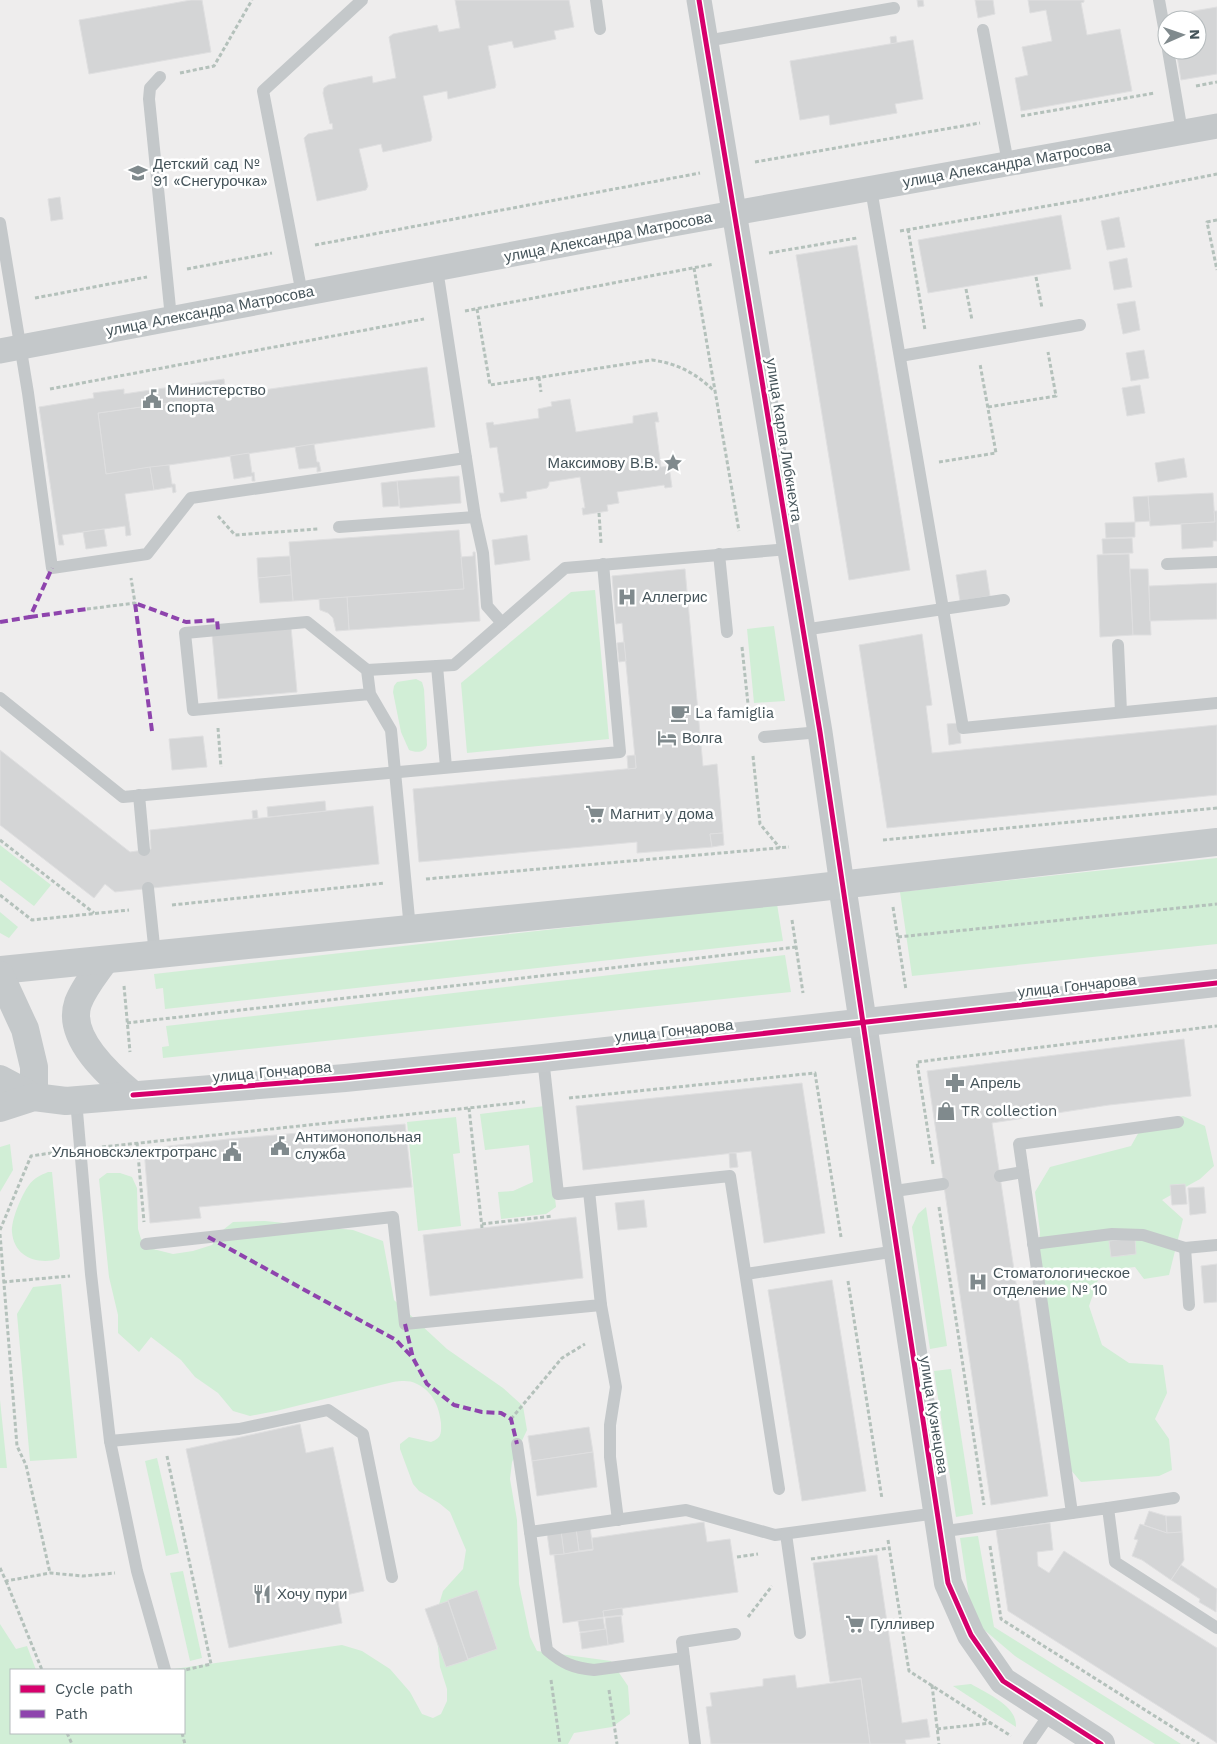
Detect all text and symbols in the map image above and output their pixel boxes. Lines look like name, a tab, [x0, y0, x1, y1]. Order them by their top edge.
north arrow	[1157, 10, 1207, 60]
text: N	[1187, 29, 1203, 40]
street label: улица Александра Матросова	[901, 137, 1113, 191]
place label: Детский сад № 91 «Снегурочка»	[153, 155, 268, 190]
school or university icon: Детский сад № 91 «Снегурочка»	[127, 162, 149, 184]
street label: улица Александра Матросова	[503, 208, 714, 266]
street label: улица Александра Матросова	[105, 282, 316, 340]
street label: улица Карла Либкнехта	[762, 357, 806, 524]
place label: Министерство спорта	[167, 381, 266, 416]
public building icon: Министерство спорта	[141, 388, 163, 410]
place icon: Максимову В.В.	[662, 452, 684, 474]
place label: Максимову В.В.	[547, 454, 658, 472]
hospital icon: Аллегрис	[616, 586, 638, 608]
place label: Аллегрис	[642, 588, 708, 606]
cafe icon: La famiglia	[669, 702, 691, 724]
place label: La famiglia	[695, 704, 775, 722]
hotel icon: Волга	[656, 727, 678, 749]
place label: Волга	[682, 729, 723, 747]
supermarket icon: Магнит у дома	[584, 803, 606, 825]
place label: Магнит у дома	[610, 805, 714, 823]
street label: улица Гончарова	[1017, 971, 1138, 1001]
street label: улица Гончарова	[614, 1016, 735, 1046]
street label: улица Гончарова	[212, 1058, 333, 1086]
pharmacy icon: Апрель	[944, 1072, 966, 1094]
place label: Апрель	[970, 1074, 1021, 1092]
shop icon: TR collection	[935, 1100, 957, 1122]
place label: TR collection	[961, 1102, 1057, 1120]
place label: Антимонопольная служба	[295, 1128, 421, 1163]
public building icon: Антимонопольная служба	[269, 1135, 291, 1157]
public building icon: Ульяновскэлектротранс	[221, 1141, 243, 1163]
place label: Ульяновскэлектротранс	[51, 1143, 217, 1161]
place label: Стоматологическое отделение № 10	[993, 1264, 1130, 1299]
hospital icon: Стоматологическое отделение № 10	[967, 1271, 989, 1293]
street label: улица Кузнецова	[916, 1355, 952, 1476]
restaurant icon: Хочу пури	[251, 1583, 273, 1605]
place label: Хочу пури	[277, 1585, 347, 1603]
supermarket icon: Гулливер	[844, 1613, 866, 1635]
place label: Гулливер	[870, 1615, 935, 1633]
legend	[10, 1669, 185, 1734]
text: Cycle path	[55, 1680, 133, 1698]
text: Path	[55, 1705, 88, 1723]

